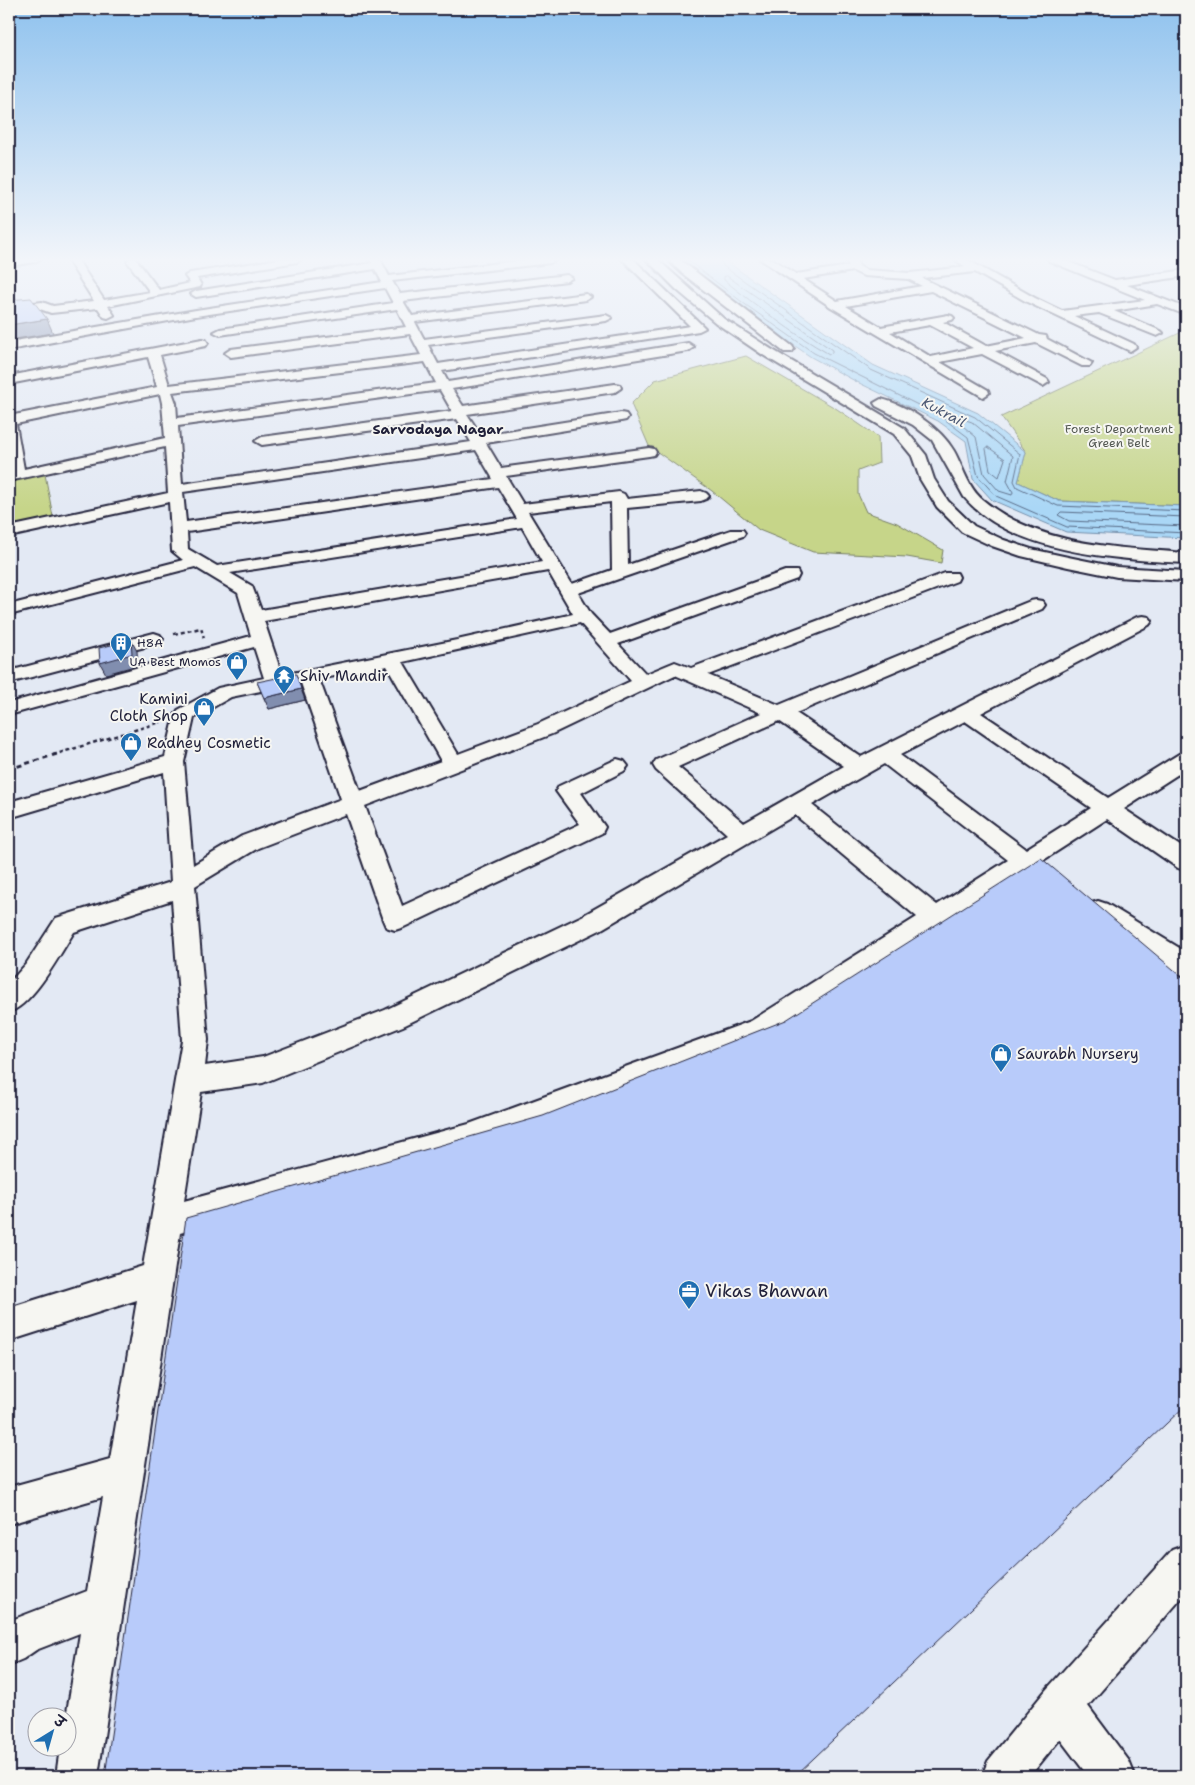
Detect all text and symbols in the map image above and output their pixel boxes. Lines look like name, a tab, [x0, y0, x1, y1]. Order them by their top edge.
water label: Kukrail	[919, 393, 969, 431]
district label: Sarvodaya Nagar	[373, 420, 504, 438]
park label: Forest Department Green Belt	[1065, 421, 1173, 451]
building icon: H8A	[109, 631, 133, 662]
place label: H8A	[137, 635, 163, 651]
shop icon: UA Best Momos	[225, 650, 249, 681]
place label: UA Best Momos	[130, 654, 221, 670]
temple icon: Shiv Mandir	[272, 664, 296, 695]
place label: Shiv Mandir	[300, 666, 388, 686]
place label: Kamini Cloth Shop	[110, 689, 188, 726]
shop icon: Kamini Cloth Shop	[192, 696, 216, 727]
shop icon: Radhey Cosmetic	[119, 731, 143, 762]
place label: Radhey Cosmetic	[147, 733, 271, 753]
shop icon: Saurabh Nursery	[989, 1042, 1013, 1073]
place label: Saurabh Nursery	[1017, 1044, 1139, 1064]
office icon: Vikas Bhawan	[677, 1279, 701, 1310]
place label: Vikas Bhawan	[705, 1279, 828, 1303]
north arrow	[28, 1708, 78, 1758]
text: उ	[49, 1710, 70, 1733]

